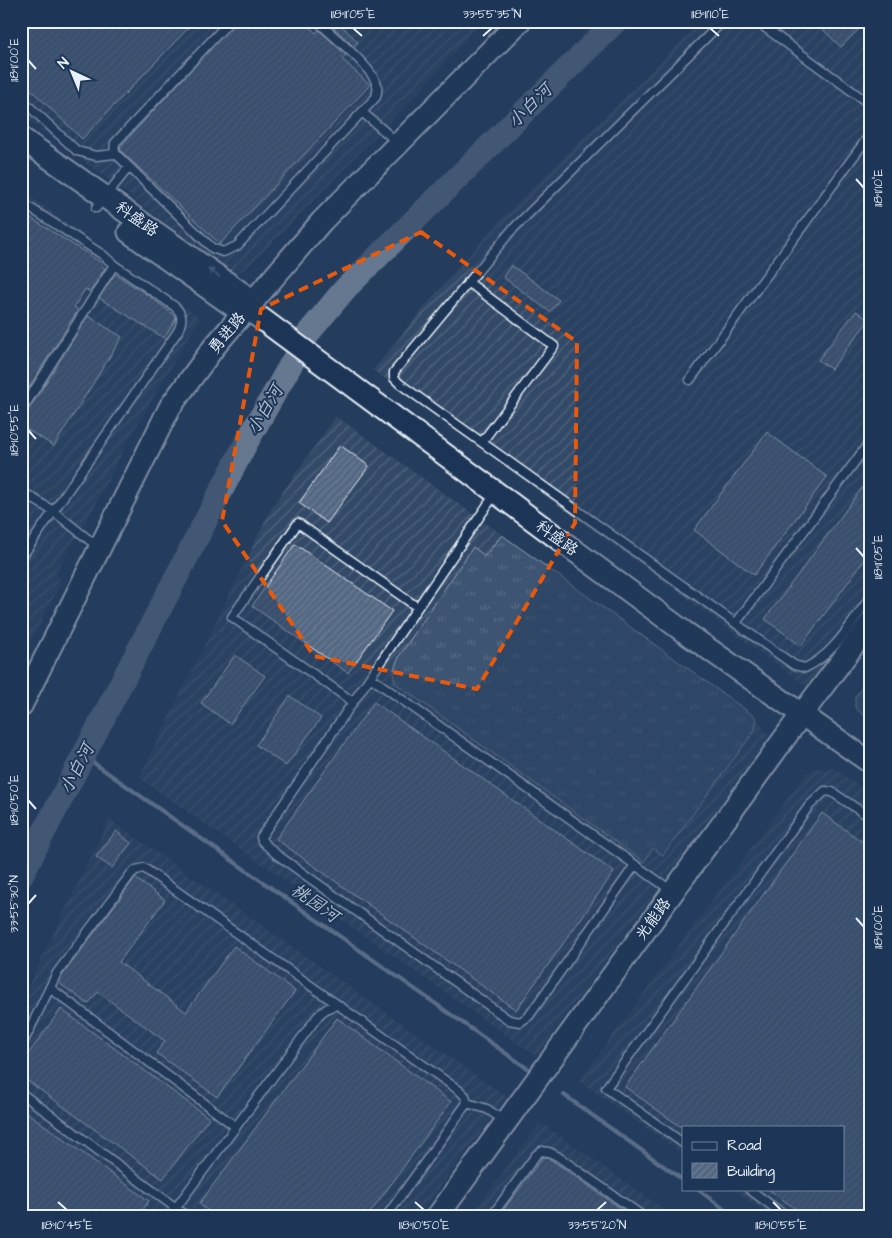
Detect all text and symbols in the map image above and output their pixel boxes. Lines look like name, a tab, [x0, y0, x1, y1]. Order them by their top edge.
text: 118°11'05"E	[331, 6, 375, 23]
text: 33°55'35"N	[463, 6, 522, 23]
text: 118°11'10"E	[691, 6, 729, 23]
text: 118°11'00"E	[6, 38, 23, 82]
north arrow	[48, 48, 98, 98]
text: N	[54, 53, 74, 74]
water label: 小白河	[502, 76, 560, 134]
text: 118°11'10"E	[870, 169, 887, 207]
street label: 科盛路	[111, 196, 163, 242]
one-way arrow	[207, 268, 220, 278]
street label: 勇进路	[203, 307, 251, 359]
water label: 小白河	[241, 378, 291, 440]
text: 118°10'55"E	[6, 404, 23, 456]
street label: 科盛路	[531, 515, 583, 561]
text: 118°11'05"E	[870, 535, 887, 579]
water label: 小白河	[54, 737, 102, 799]
text: 118°10'50"E	[6, 775, 23, 825]
text: 33°55'30"N	[6, 875, 23, 933]
water label: 桃园河	[286, 877, 347, 930]
street label: 光能路	[630, 893, 676, 945]
text: 118°11'00"E	[870, 905, 887, 949]
legend	[682, 1126, 844, 1190]
text: Road	[727, 1135, 762, 1156]
text: Building	[727, 1161, 775, 1183]
text: 118°10'45"E	[41, 1217, 93, 1234]
text: 118°10'50"E	[399, 1217, 449, 1234]
text: 33°55'20"N	[568, 1217, 627, 1234]
text: 118°10'55"E	[755, 1217, 807, 1234]

